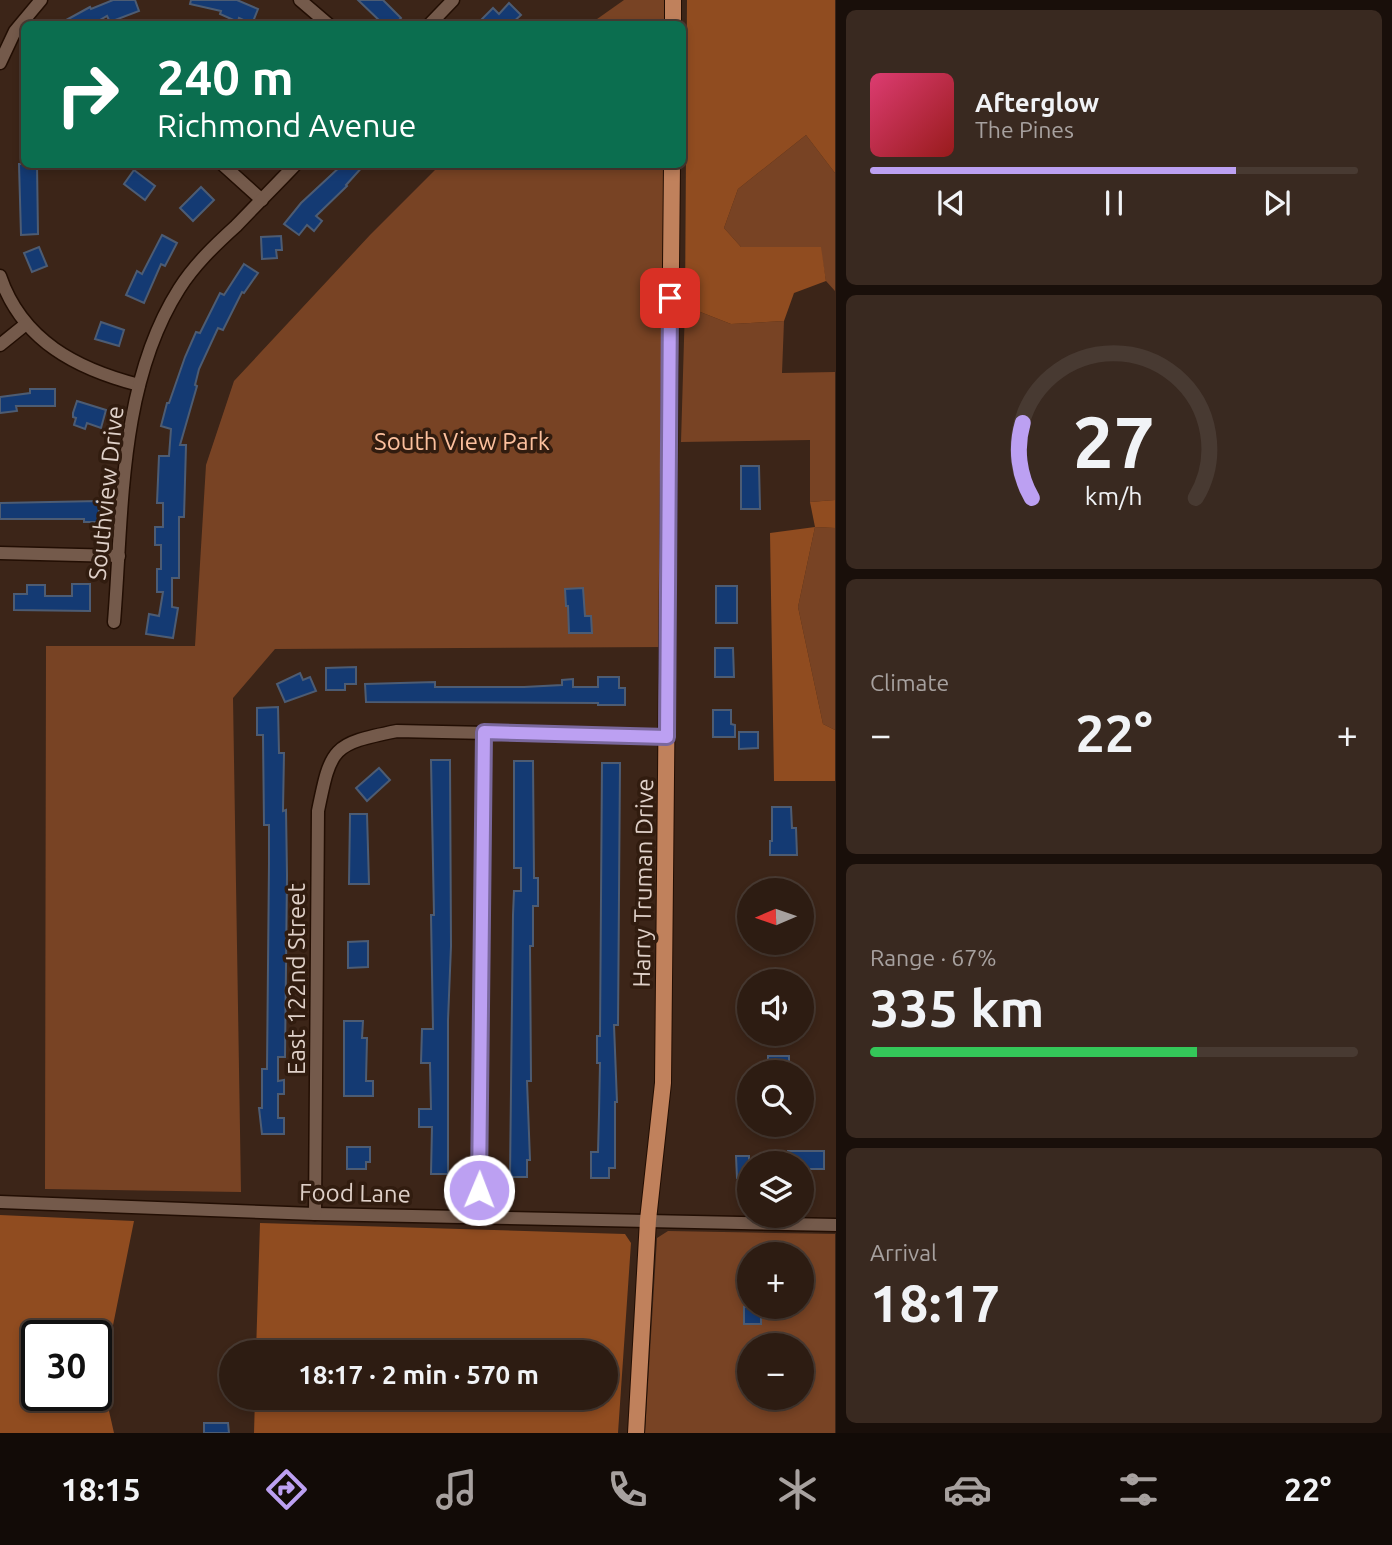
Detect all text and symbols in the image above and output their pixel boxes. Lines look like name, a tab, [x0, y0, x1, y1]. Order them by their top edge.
icon: right	[42, 49, 133, 140]
text: 240 m	[157, 49, 294, 104]
text: Afterglow	[975, 88, 1099, 117]
text: Richmond Avenue	[157, 107, 416, 143]
text: The Pines	[975, 117, 1074, 142]
icon: previous	[932, 184, 970, 222]
icon: pause	[1095, 184, 1133, 222]
icon: next	[1258, 184, 1296, 222]
pin	[640, 268, 700, 328]
icon: arrive	[651, 279, 689, 317]
text: 27	[1073, 400, 1155, 482]
street label: Southview Drive	[83, 405, 129, 581]
park label: South View Park	[374, 428, 550, 455]
text: km/h	[1085, 482, 1143, 510]
text: Climate	[870, 670, 949, 695]
text: 22°	[1075, 704, 1153, 762]
text: −	[870, 713, 891, 755]
text: +	[1337, 713, 1358, 755]
street label: Harry Truman Drive	[628, 778, 658, 988]
north arrow	[737, 878, 814, 956]
map controls	[737, 878, 814, 1410]
street label: East 122nd Street	[283, 882, 310, 1075]
text: Range · 67%	[870, 945, 997, 970]
button: sound	[737, 969, 814, 1046]
text: 335 km	[870, 979, 1044, 1037]
button: search	[737, 1060, 814, 1137]
button: layers	[737, 1151, 814, 1228]
position arrow	[442, 1153, 516, 1227]
street label: Food Lane	[299, 1179, 411, 1207]
text: Arrival	[870, 1240, 937, 1265]
button: +	[737, 1242, 814, 1319]
text: 18:17	[870, 1274, 1000, 1332]
speed limit sign: 30	[21, 1320, 112, 1411]
button: −	[737, 1333, 814, 1410]
text: 18:17 · 2 min · 570 m	[298, 1360, 539, 1389]
icon: directions	[262, 1465, 311, 1514]
icon: music	[432, 1465, 481, 1514]
icon: phone	[603, 1465, 652, 1514]
icon: climate	[773, 1465, 822, 1514]
icon: car	[943, 1465, 992, 1514]
icon: filters	[1114, 1465, 1163, 1514]
text: 18:15	[61, 1471, 141, 1507]
text: 22°	[1284, 1471, 1331, 1507]

